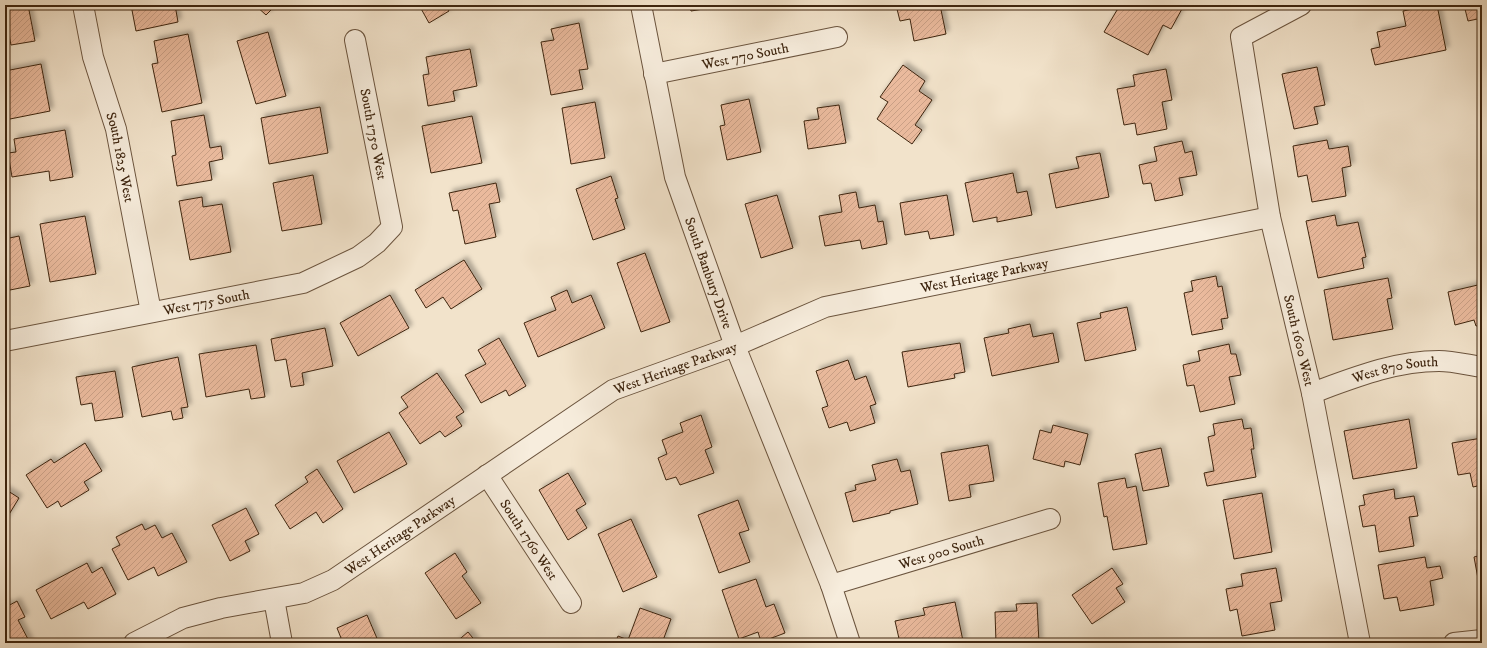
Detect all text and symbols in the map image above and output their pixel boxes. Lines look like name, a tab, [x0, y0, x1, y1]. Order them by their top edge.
street label: West 770 South	[699, 39, 791, 74]
street label: South 1750 West	[355, 87, 391, 182]
street label: South 1825 West	[101, 110, 138, 204]
street label: South Banbury Drive	[680, 215, 736, 332]
street label: West Heritage Parkway	[918, 254, 1050, 298]
street label: West 775 South	[161, 285, 252, 320]
street label: South 1600 West	[1279, 293, 1318, 388]
street label: West Heritage Parkway	[610, 338, 740, 399]
street label: West 870 South	[1349, 353, 1439, 388]
street label: West Heritage Parkway	[341, 491, 459, 580]
street label: South 1760 West	[495, 496, 562, 584]
street label: West 900 South	[896, 531, 987, 574]

